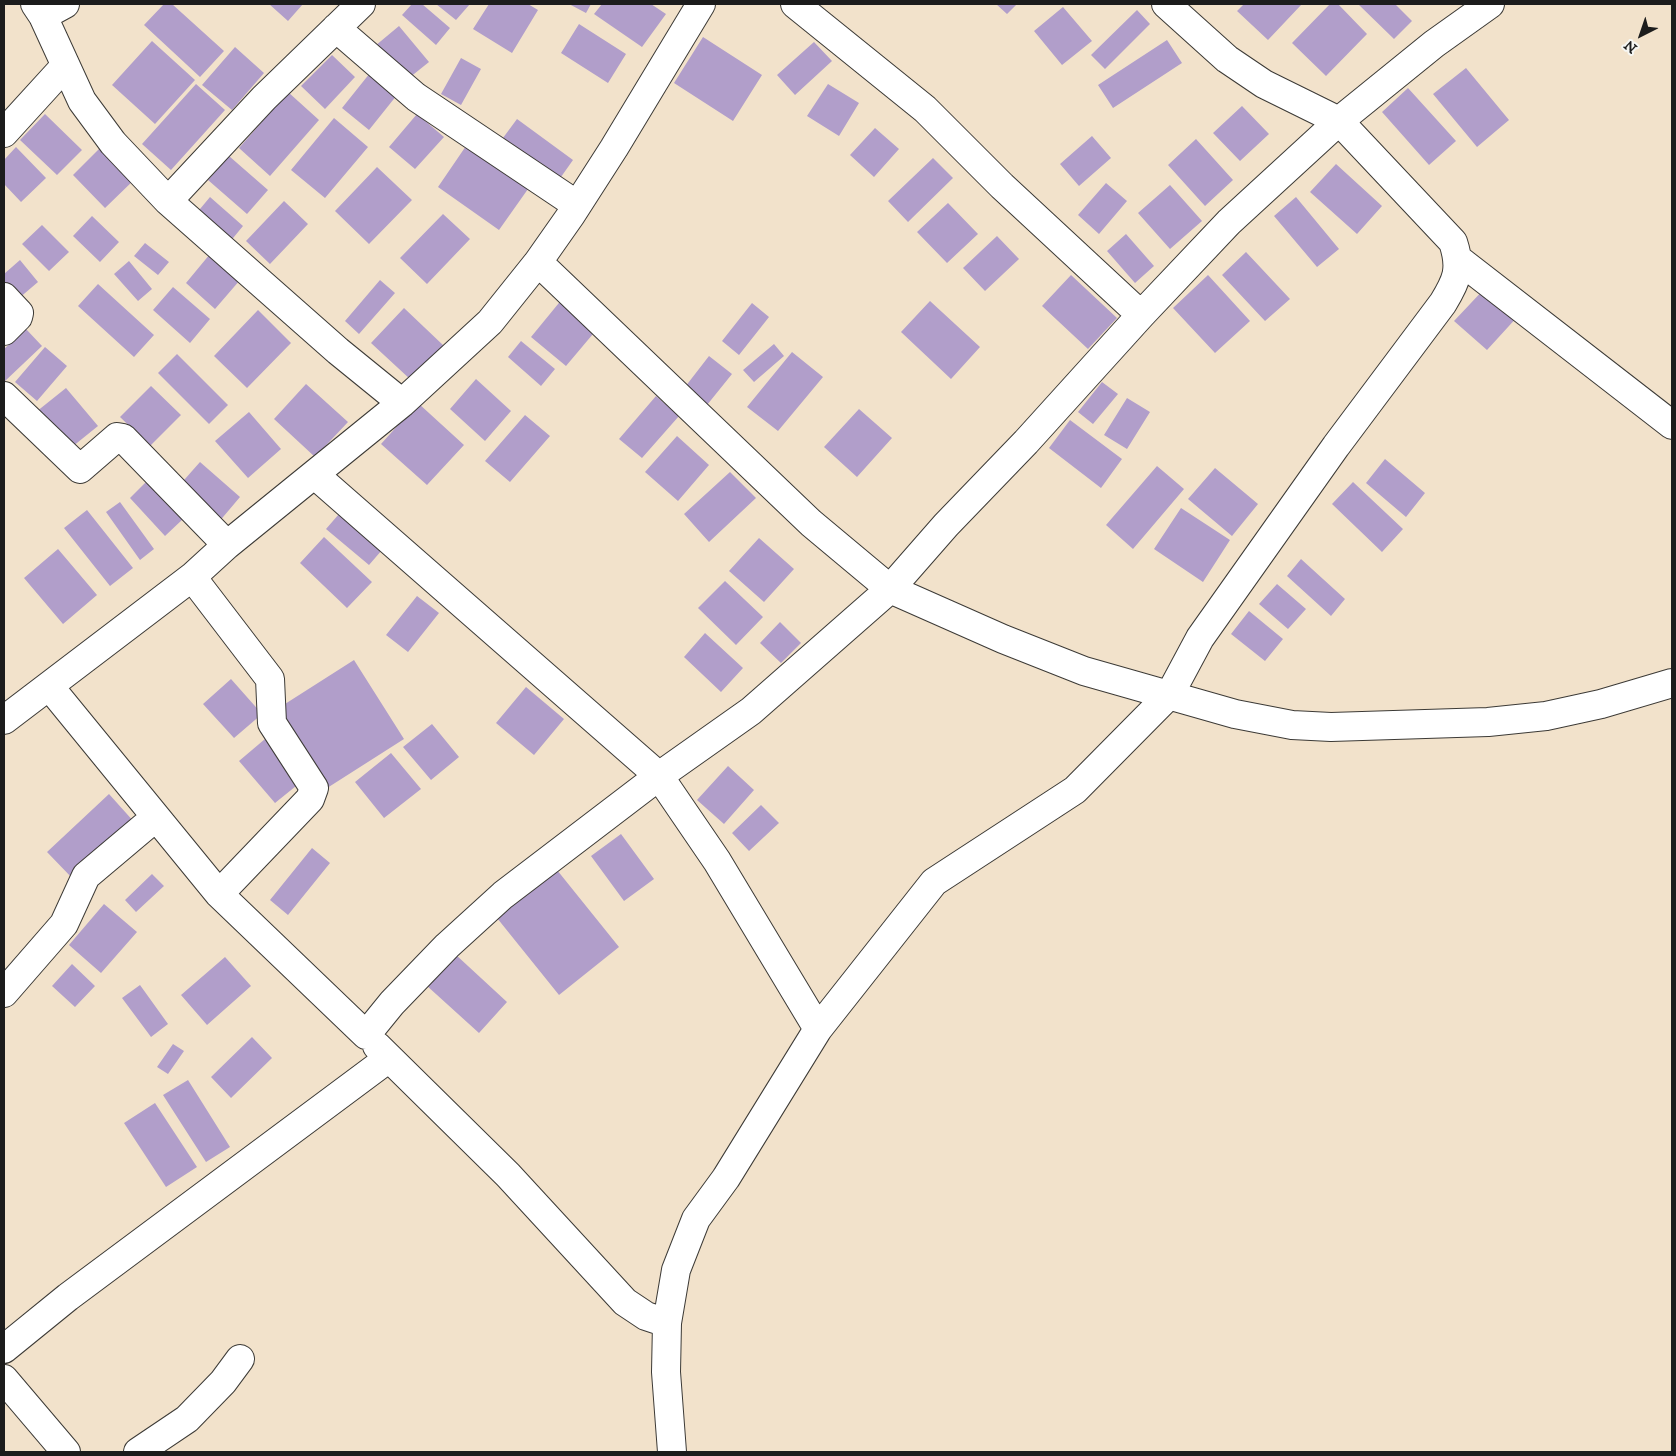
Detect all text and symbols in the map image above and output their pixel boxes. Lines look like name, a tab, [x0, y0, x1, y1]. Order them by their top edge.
north arrow	[1616, 10, 1666, 60]
text: N	[1621, 36, 1641, 57]

